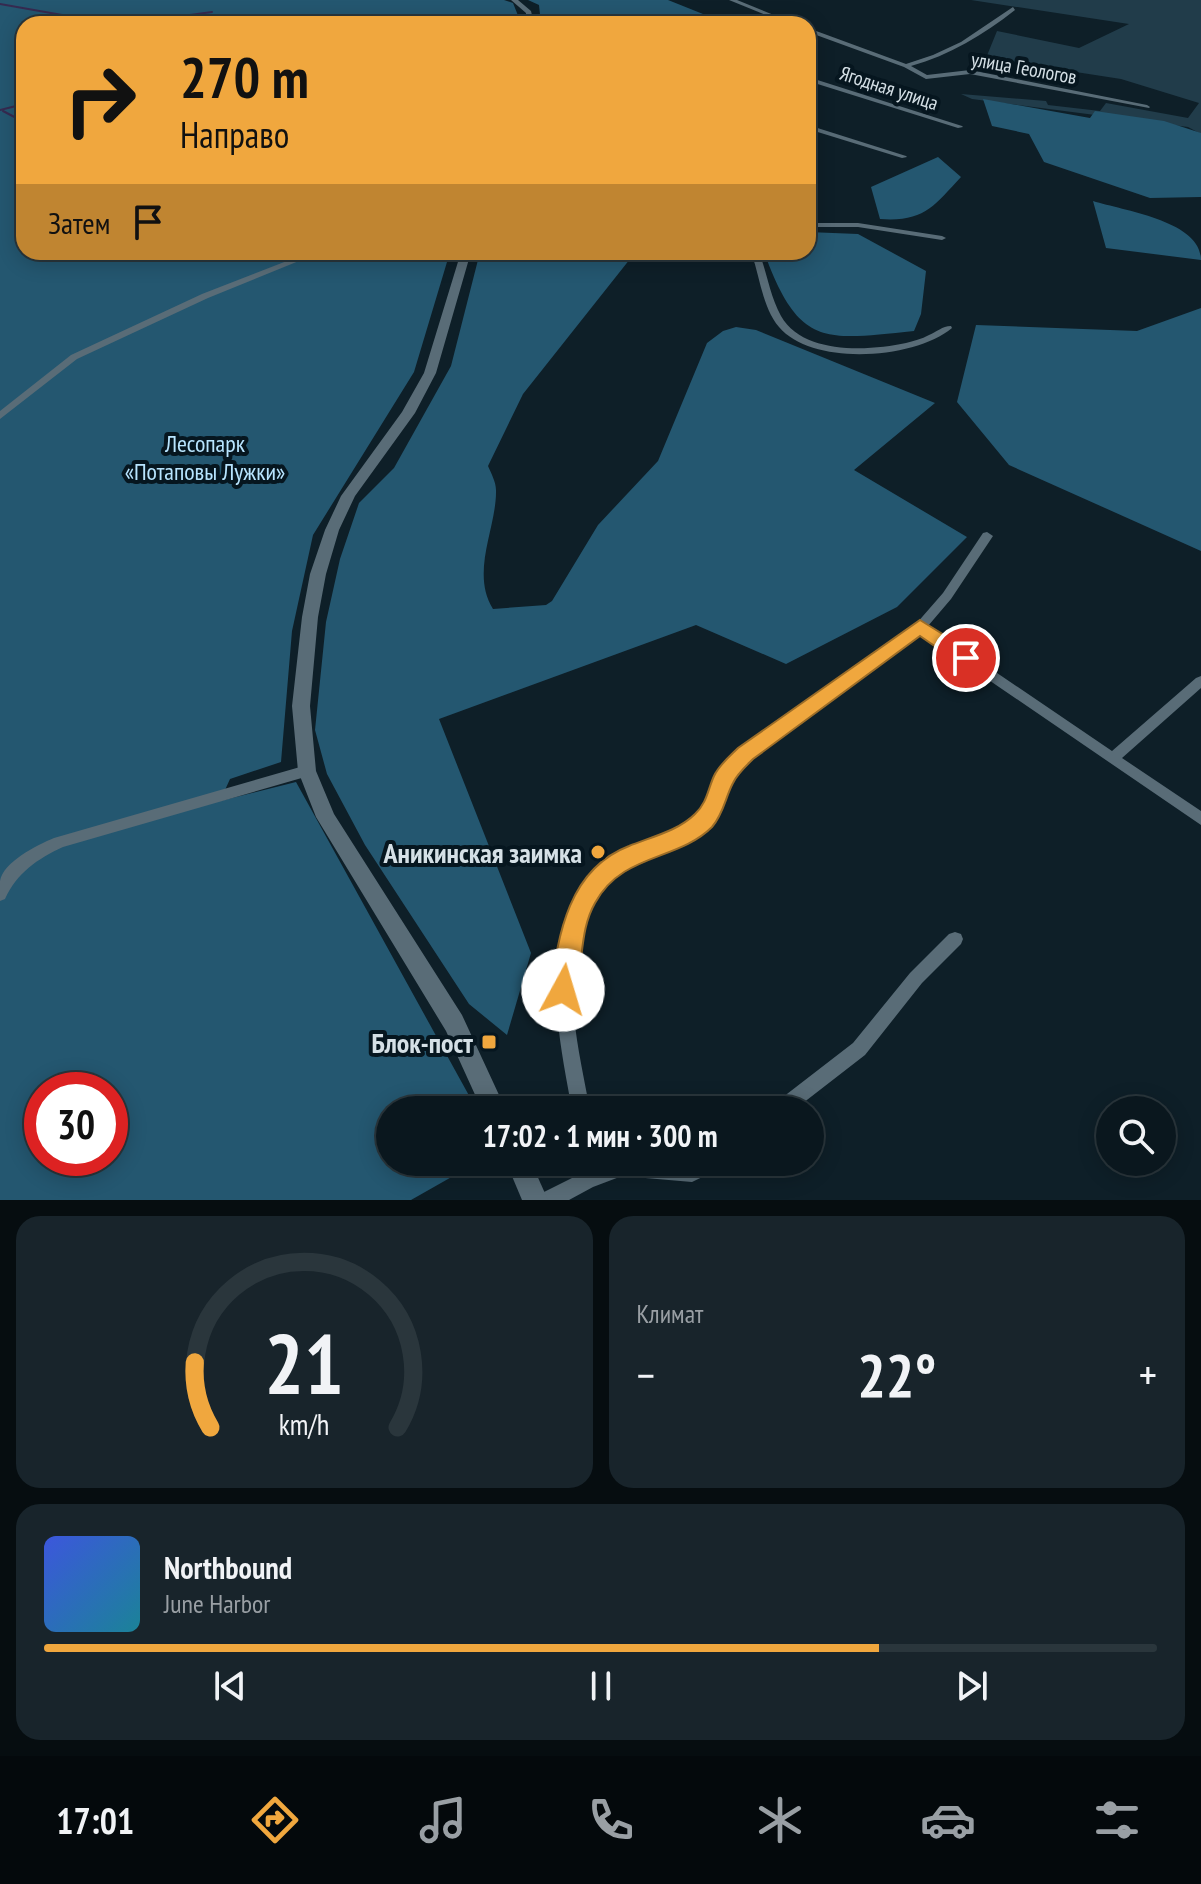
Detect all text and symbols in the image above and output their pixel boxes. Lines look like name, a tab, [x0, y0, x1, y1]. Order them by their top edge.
text: 270 m	[180, 41, 309, 113]
street label: улица Геологов	[969, 46, 1079, 90]
icon: right	[48, 48, 152, 152]
street label: Ягодная улица	[837, 60, 941, 116]
text: Направо	[180, 111, 289, 158]
icon: arrive	[126, 200, 170, 244]
text: Затем	[48, 203, 110, 242]
park label: Лесопарк «Потаповы Лужки»	[125, 428, 285, 487]
pin	[932, 624, 1000, 692]
icon: arrive	[944, 636, 988, 680]
place label: Аникинская заимка	[382, 834, 582, 871]
marker: Аникинская заимка	[589, 843, 607, 861]
position arrow	[521, 948, 605, 1032]
place label: Блок-пост	[371, 1024, 473, 1061]
marker: Блок-пост	[480, 1033, 498, 1051]
speed limit sign: 30	[24, 1072, 128, 1176]
map controls	[1096, 1096, 1176, 1176]
button: search	[1096, 1096, 1176, 1176]
text: 17:02 · 1 мин · 300 m	[482, 1116, 718, 1155]
text: Климат	[637, 1297, 703, 1330]
text: 21	[264, 1309, 344, 1417]
text: 22°	[857, 1336, 936, 1414]
text: −	[637, 1346, 655, 1403]
text: +	[1139, 1346, 1157, 1403]
text: km/h	[279, 1406, 330, 1443]
text: Northbound	[164, 1548, 292, 1587]
text: June Harbor	[164, 1587, 270, 1620]
icon: previous	[208, 1664, 252, 1708]
icon: pause	[579, 1664, 623, 1708]
icon: next	[950, 1664, 994, 1708]
icon: directions	[247, 1792, 303, 1848]
icon: music	[415, 1792, 471, 1848]
icon: phone	[583, 1792, 639, 1848]
icon: climate	[752, 1792, 808, 1848]
icon: car	[920, 1792, 976, 1848]
icon: filters	[1089, 1792, 1145, 1848]
text: 17:01	[56, 1797, 134, 1844]

